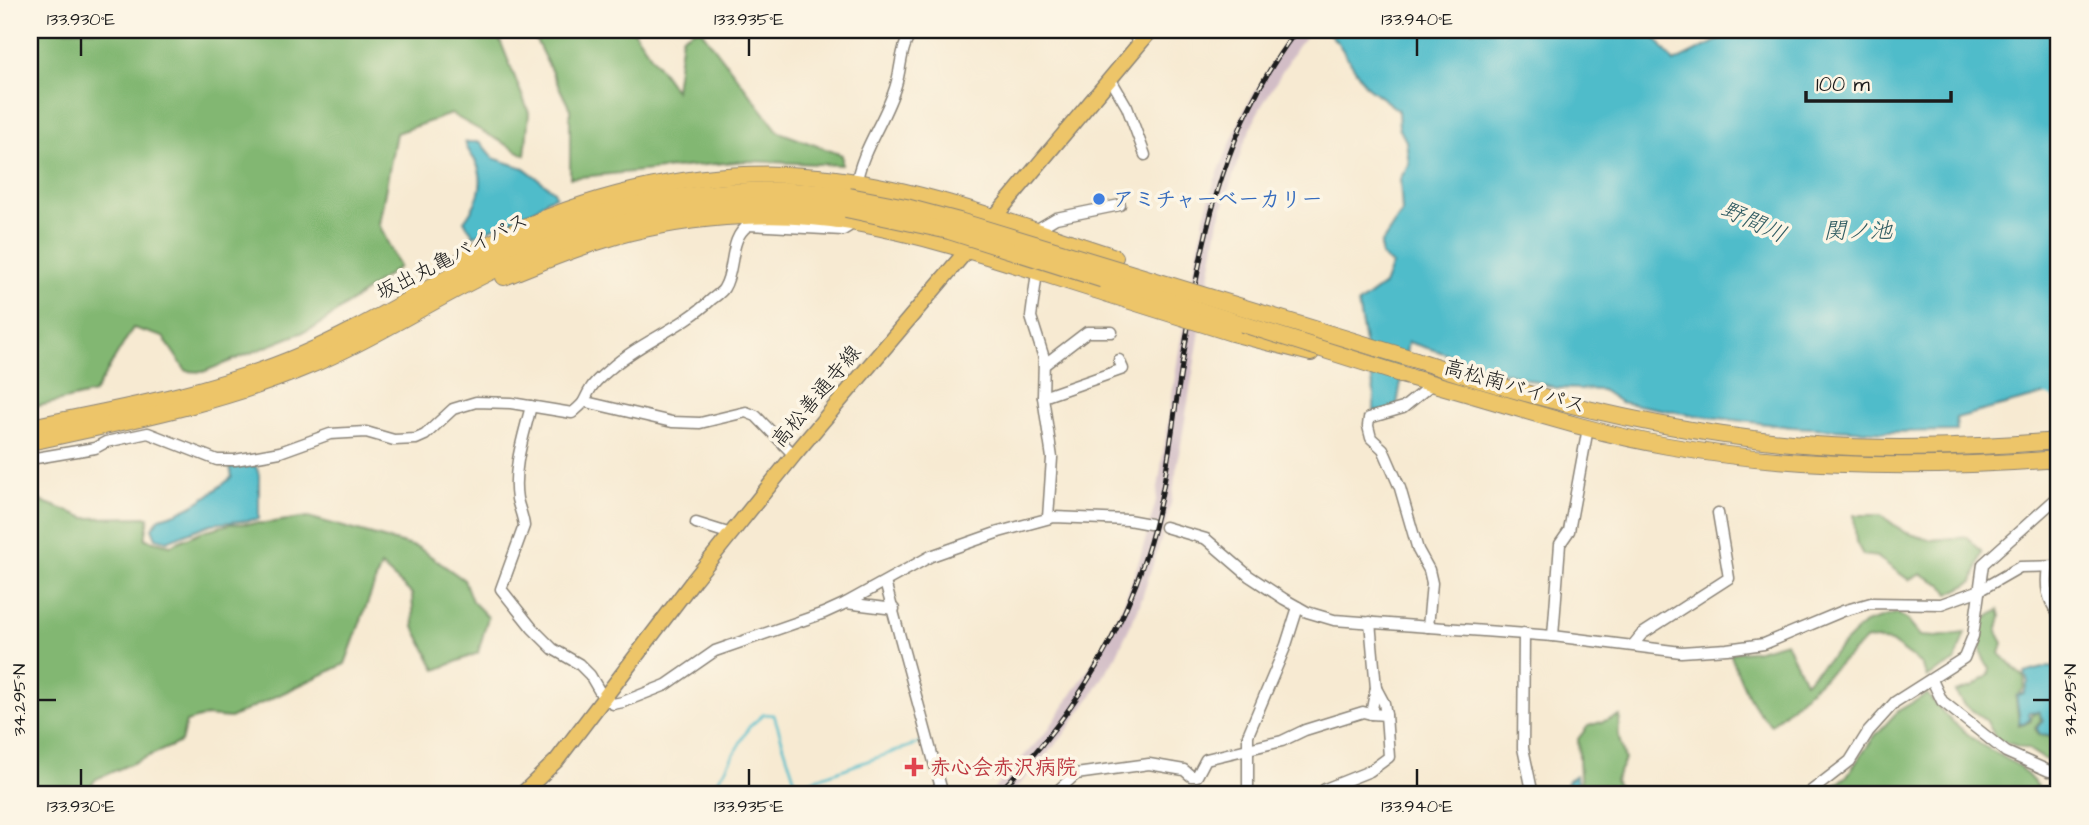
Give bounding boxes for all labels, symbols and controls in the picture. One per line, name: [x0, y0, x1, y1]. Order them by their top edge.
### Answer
text: 133.930°E: [47, 7, 116, 32]
text: 133.935°E: [714, 7, 784, 32]
text: 133.940°E: [1381, 7, 1453, 32]
scale bar: [1806, 60, 1951, 104]
text: 100 m: [1816, 70, 1871, 99]
place label: アミチャーベーカリー: [1113, 185, 1323, 214]
marker: アミチャーベーカリー: [1091, 191, 1107, 207]
water label: 野間川: [1716, 193, 1792, 251]
street label: 坂出丸亀バイパス: [371, 205, 533, 307]
water label: 関ノ池: [1824, 215, 1894, 247]
street label: 高松善通寺線: [765, 339, 868, 454]
street label: 高松南バイパス: [1440, 352, 1589, 421]
text: 34.295°N: [7, 664, 32, 736]
text: 34.295°N: [2058, 664, 2083, 736]
place label: 赤心会赤沢病院: [930, 753, 1077, 782]
marker: 赤心会赤沢病院: [904, 757, 924, 777]
text: 133.930°E: [47, 794, 116, 819]
text: 133.935°E: [714, 794, 784, 819]
text: 133.940°E: [1381, 794, 1453, 819]

